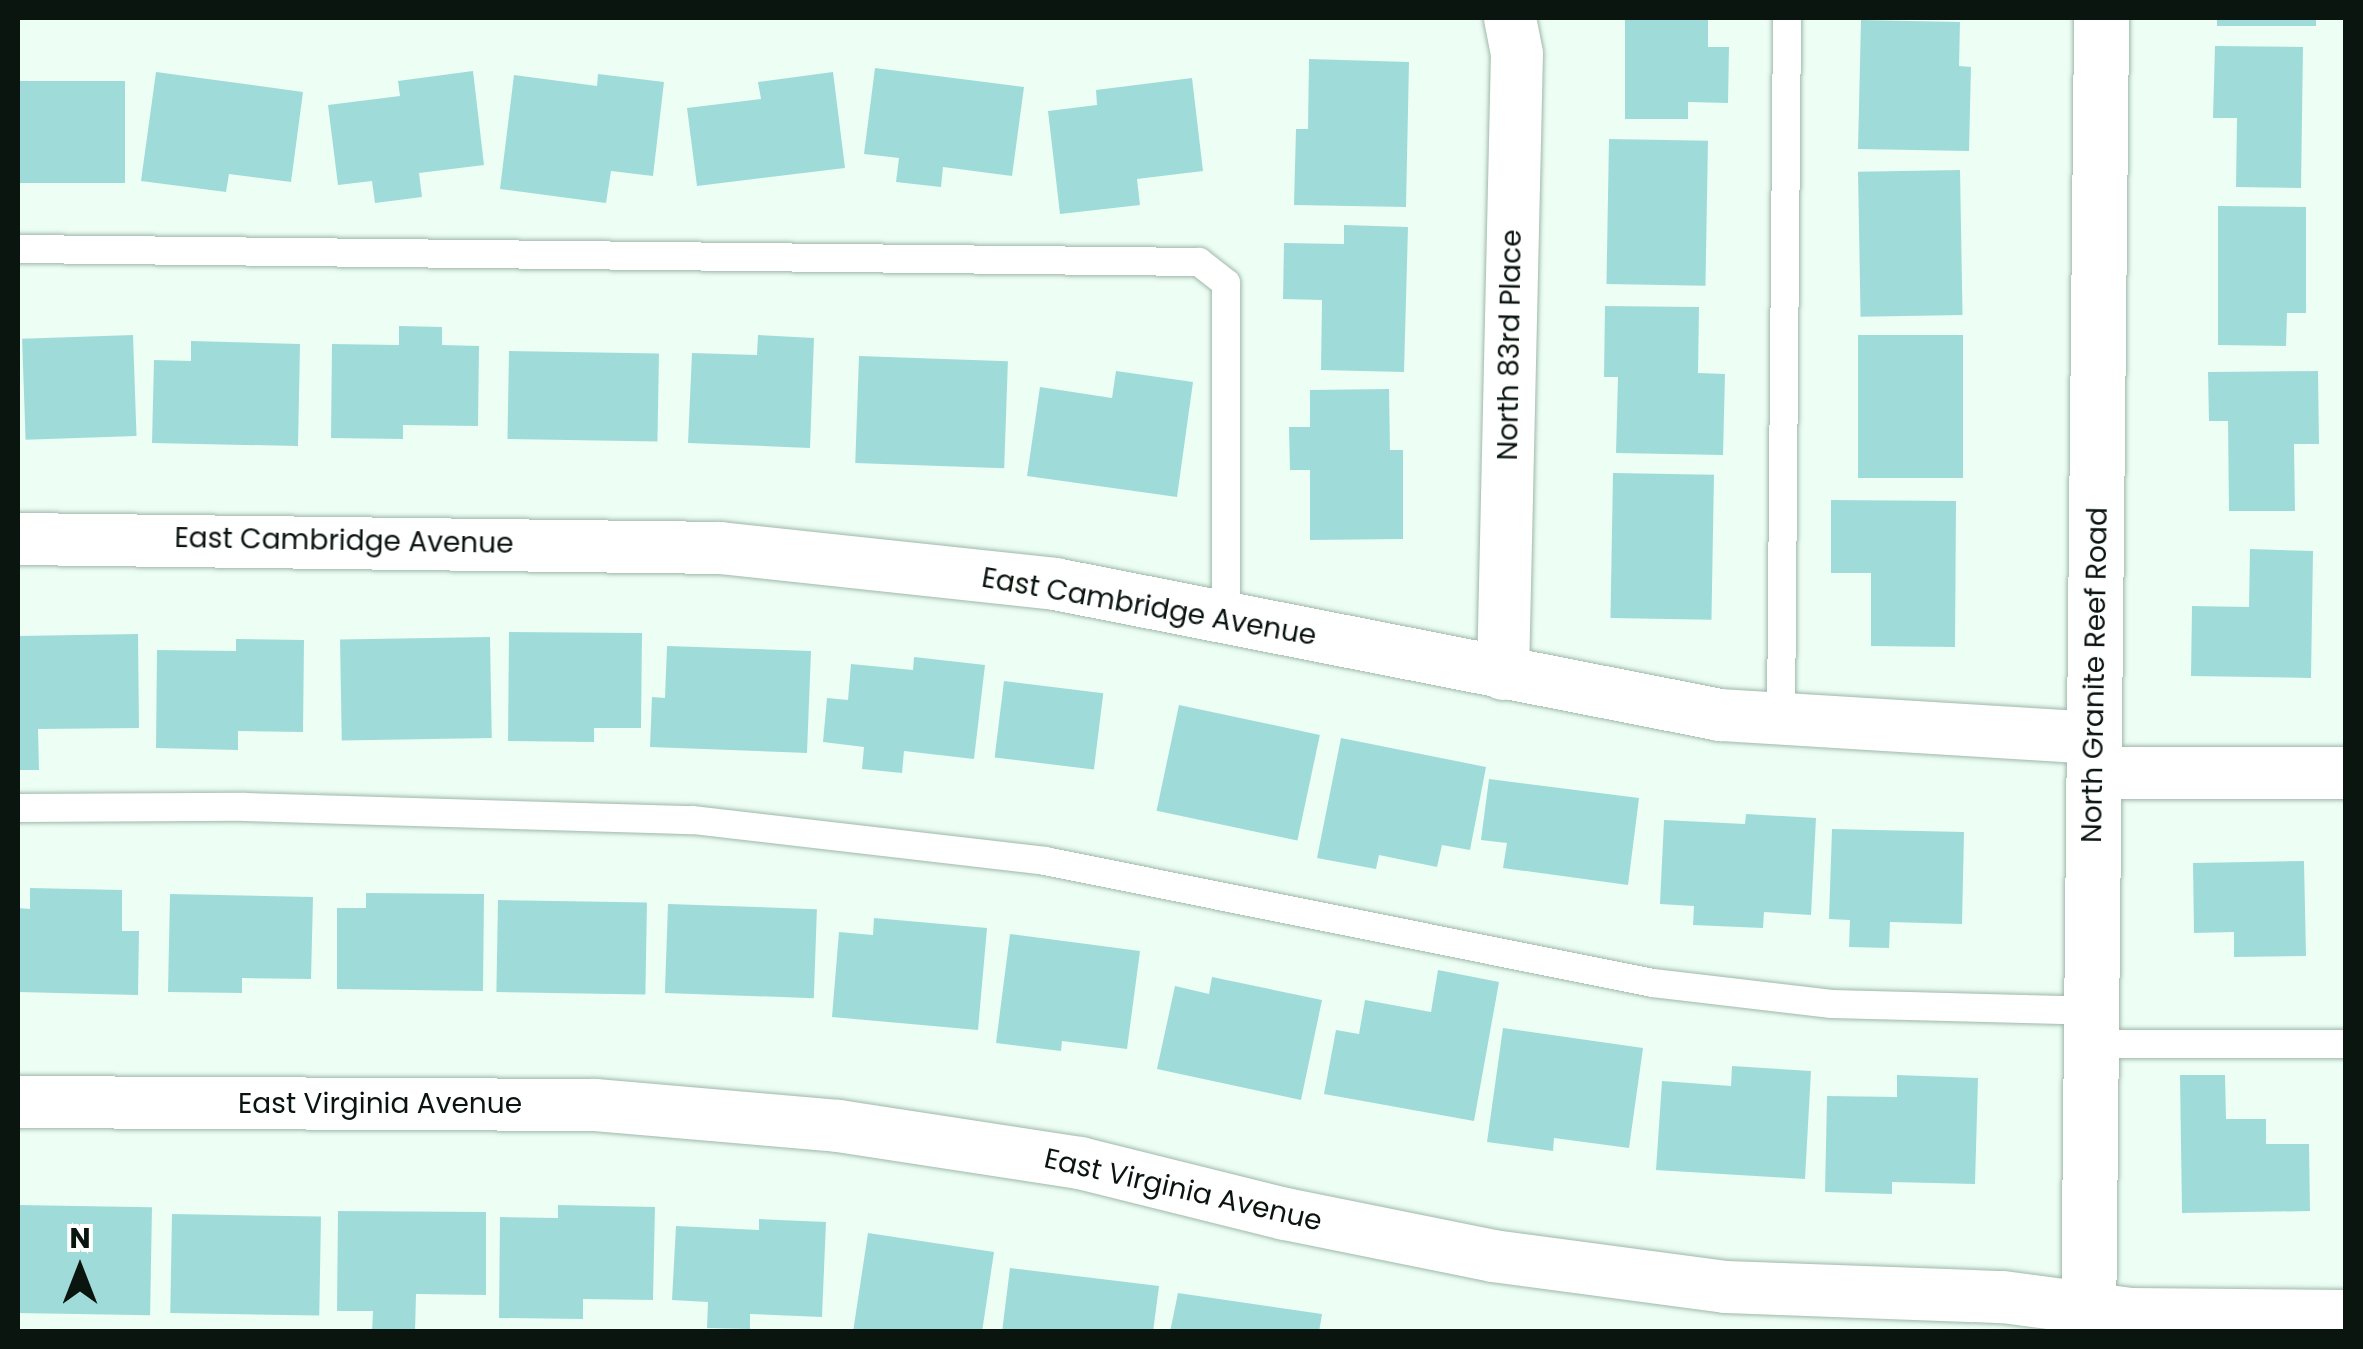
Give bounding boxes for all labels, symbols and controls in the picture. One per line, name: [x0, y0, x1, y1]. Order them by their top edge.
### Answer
street label: North 83rd Place: [1491, 229, 1529, 461]
street label: North Granite Reef Road: [2075, 507, 2115, 843]
street label: East Cambridge Avenue: [174, 521, 514, 561]
street label: East Cambridge Avenue: [979, 561, 1319, 653]
street label: East Virginia Avenue: [238, 1087, 522, 1121]
street label: East Virginia Avenue: [1041, 1142, 1325, 1238]
north arrow: [30, 1219, 130, 1319]
text: N: [69, 1219, 91, 1258]

